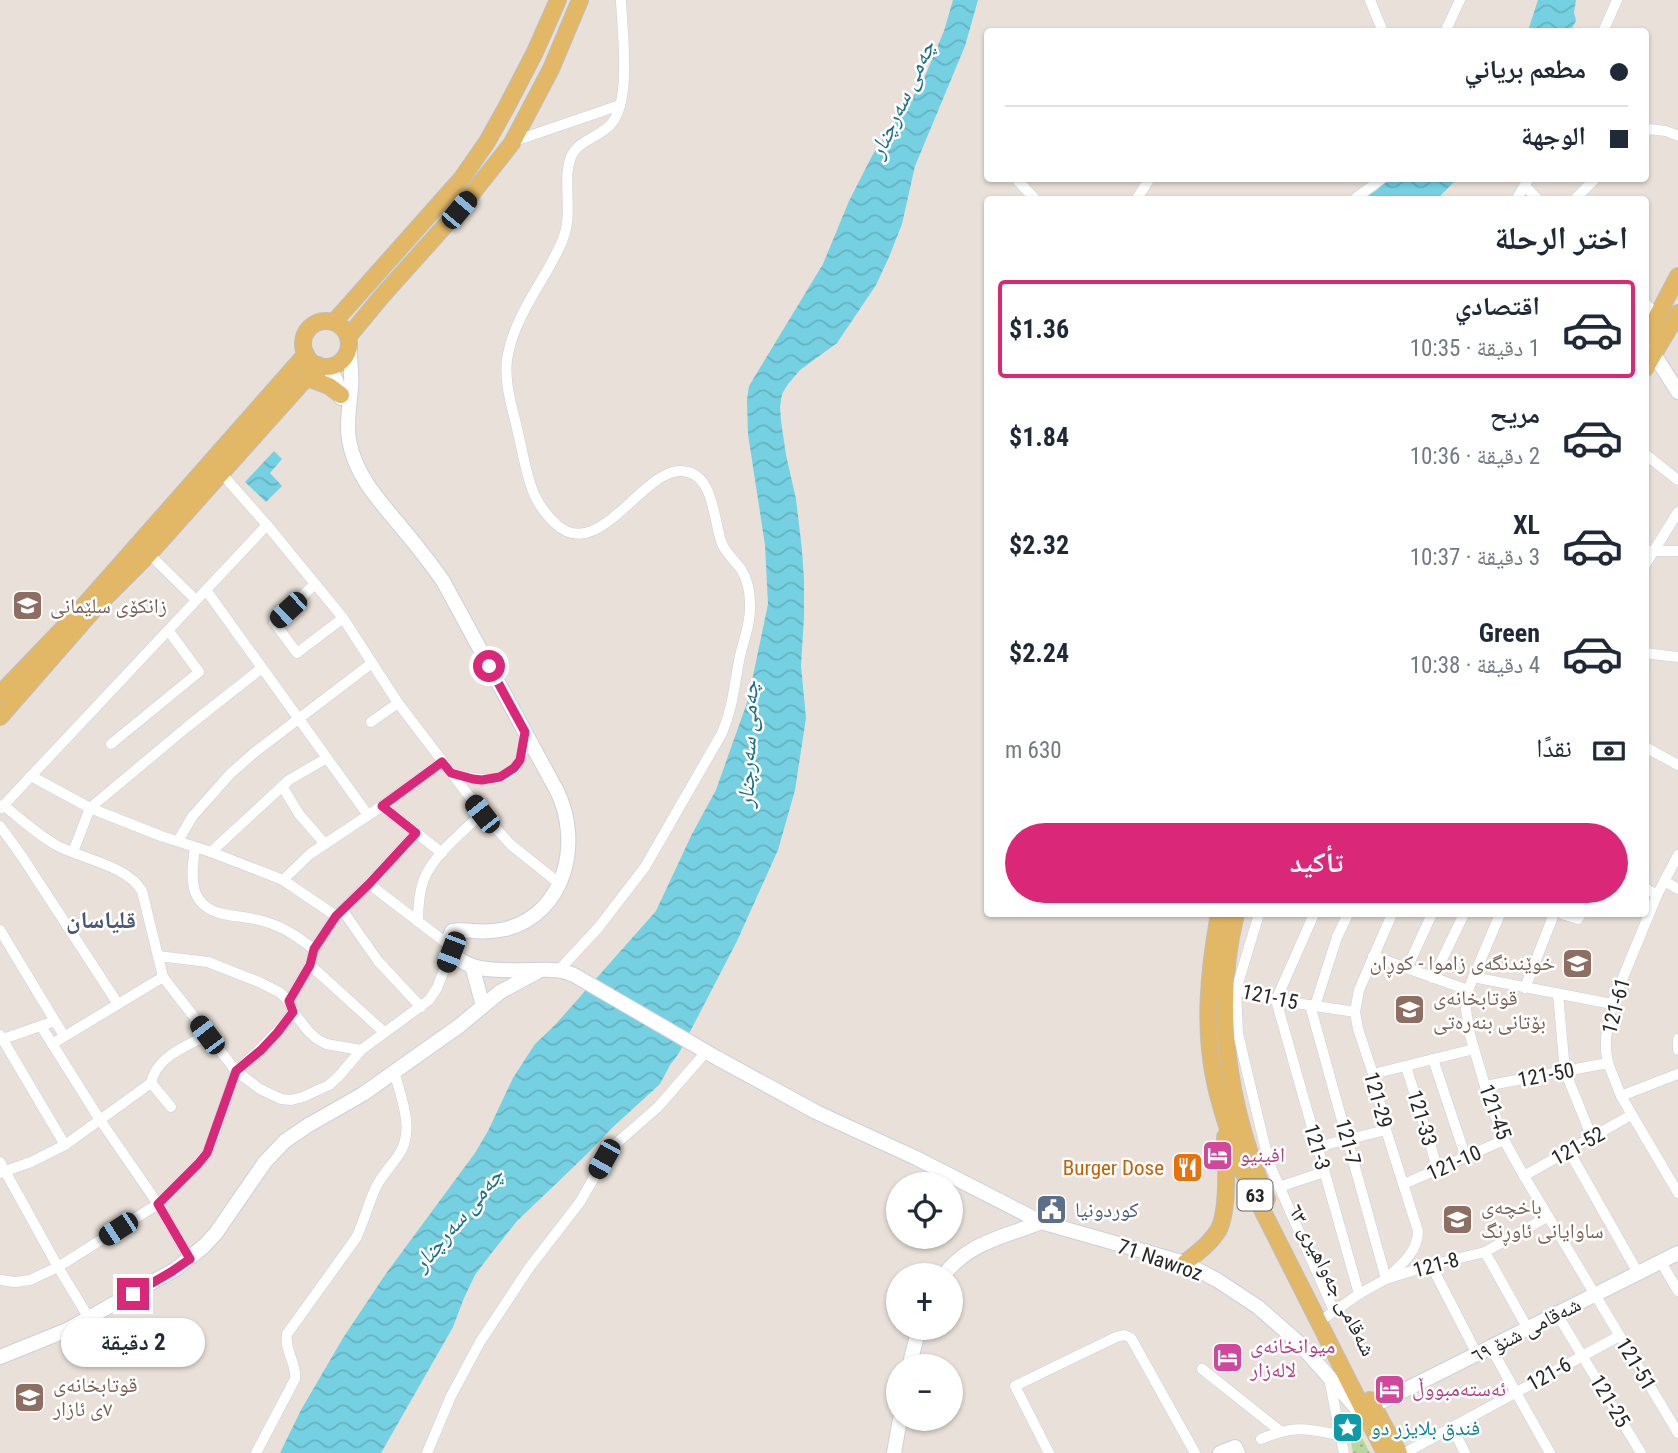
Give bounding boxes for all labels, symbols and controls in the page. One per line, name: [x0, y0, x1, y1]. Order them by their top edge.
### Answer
water label: چەمی سەرچنار: [862, 35, 941, 164]
text: مطعم برياني: [1464, 54, 1586, 84]
text: الوجهة: [1521, 121, 1586, 151]
car: [438, 187, 481, 233]
text: اختر الرحلة: [1494, 219, 1628, 257]
text: اقتصادي: [1455, 291, 1540, 321]
icon: car: [1561, 298, 1624, 361]
text: $1.36: [1009, 314, 1069, 344]
text: 1 دقيقة · 10:35: [1410, 335, 1540, 362]
text: مريح: [1490, 399, 1540, 429]
icon: car: [1561, 406, 1624, 469]
text: $1.84: [1009, 422, 1069, 452]
text: 2 دقيقة · 10:36: [1410, 443, 1540, 470]
text: XL: [1513, 510, 1540, 540]
icon: car: [1561, 514, 1624, 577]
text: $2.32: [1009, 530, 1069, 560]
text: 3 دقيقة · 10:37: [1410, 544, 1540, 571]
car: [266, 588, 311, 632]
school or university icon: زانکۆی سلێمانی: [10, 589, 44, 623]
place label: زانکۆی سلێمانی: [50, 594, 167, 619]
text: Green: [1479, 618, 1540, 648]
icon: car: [1561, 622, 1624, 685]
text: $2.24: [1009, 638, 1069, 668]
route start: [473, 650, 505, 682]
text: 4 دقيقة · 10:38: [1410, 652, 1540, 679]
water label: چەمی سەرچنار: [732, 680, 764, 810]
icon: cash: [1590, 732, 1628, 770]
text: نقدًا: [1536, 733, 1572, 763]
text: 630 m: [1005, 737, 1062, 764]
car: [461, 791, 504, 837]
button: تأكيد: [1005, 823, 1628, 903]
district label: قلياسان: [66, 906, 136, 934]
car: [434, 929, 469, 975]
school or university icon: خوێندنگەی زاموا - کوڕان: [1561, 946, 1595, 980]
place label: خوێندنگەی زاموا - کوڕان: [1370, 951, 1555, 979]
street label: 121-61: [1597, 975, 1635, 1037]
street label: 121-15: [1240, 979, 1300, 1015]
place label: قوتابخانەی بۆتانی بنەرەتی: [1433, 986, 1546, 1035]
school or university icon: قوتابخانەی بۆتانی بنەرەتی: [1393, 993, 1427, 1027]
car: [186, 1012, 229, 1058]
street label: 121-50: [1516, 1058, 1576, 1092]
street label: 121-29: [1359, 1069, 1397, 1131]
street label: 121-45: [1474, 1081, 1516, 1143]
street label: 121-33: [1402, 1087, 1442, 1149]
street label: 121-7: [1330, 1116, 1366, 1168]
street label: 121-3: [1299, 1121, 1335, 1173]
street label: 121-52: [1547, 1122, 1609, 1170]
car: [585, 1136, 624, 1182]
hotel icon: افينيو: [1200, 1138, 1234, 1172]
street label: 121-10: [1423, 1140, 1485, 1186]
place label: افينيو: [1240, 1143, 1285, 1167]
restaurant icon: Burger Dose: [1170, 1151, 1204, 1185]
place label: Burger Dose: [1063, 1156, 1164, 1180]
water label: چەمی سەرچنار: [406, 1161, 509, 1278]
map controls: [886, 1172, 963, 1431]
button: locate: [886, 1172, 963, 1249]
road number: 63: [1238, 1180, 1272, 1210]
public building icon: كوردونيا: [1035, 1193, 1069, 1227]
place label: باخچەی ساوایانی ئاوڕنگ: [1481, 1195, 1604, 1247]
place label: كوردونيا: [1075, 1198, 1139, 1222]
street label: شەقامی جەواهیری ٦٣: [1282, 1200, 1381, 1360]
school or university icon: باخچەی ساوایانی ئاوڕنگ: [1441, 1202, 1475, 1236]
car: [95, 1209, 142, 1249]
street label: 71 Nawroz: [1114, 1234, 1206, 1286]
street label: 121-8: [1410, 1247, 1462, 1283]
button: +: [886, 1263, 963, 1340]
route end: [117, 1278, 149, 1310]
street label: شەقامی شنۆ ٦٩: [1467, 1292, 1585, 1369]
callout: 2 دقيقة: [61, 1318, 205, 1368]
text: 2 دقيقة: [100, 1329, 166, 1356]
street label: 121-51: [1611, 1333, 1661, 1395]
place label: میوانخانەی لالەزار: [1249, 1334, 1335, 1382]
hotel icon: میوانخانەی لالەزار: [1210, 1341, 1244, 1375]
street label: 121-6: [1523, 1352, 1575, 1396]
button: −: [886, 1354, 963, 1431]
street label: 121-25: [1585, 1370, 1635, 1432]
hotel icon: ئەستەمبووڵ: [1372, 1372, 1406, 1406]
place label: قوتابخانەی ٧ی ئازار: [52, 1373, 137, 1421]
place label: ئەستەمبووڵ: [1412, 1377, 1506, 1401]
school or university icon: قوتابخانەی ٧ی ئازار: [13, 1380, 47, 1414]
place icon: فندق بلايزر دو: [1331, 1411, 1365, 1445]
place label: فندق بلايزر دو: [1371, 1416, 1480, 1441]

